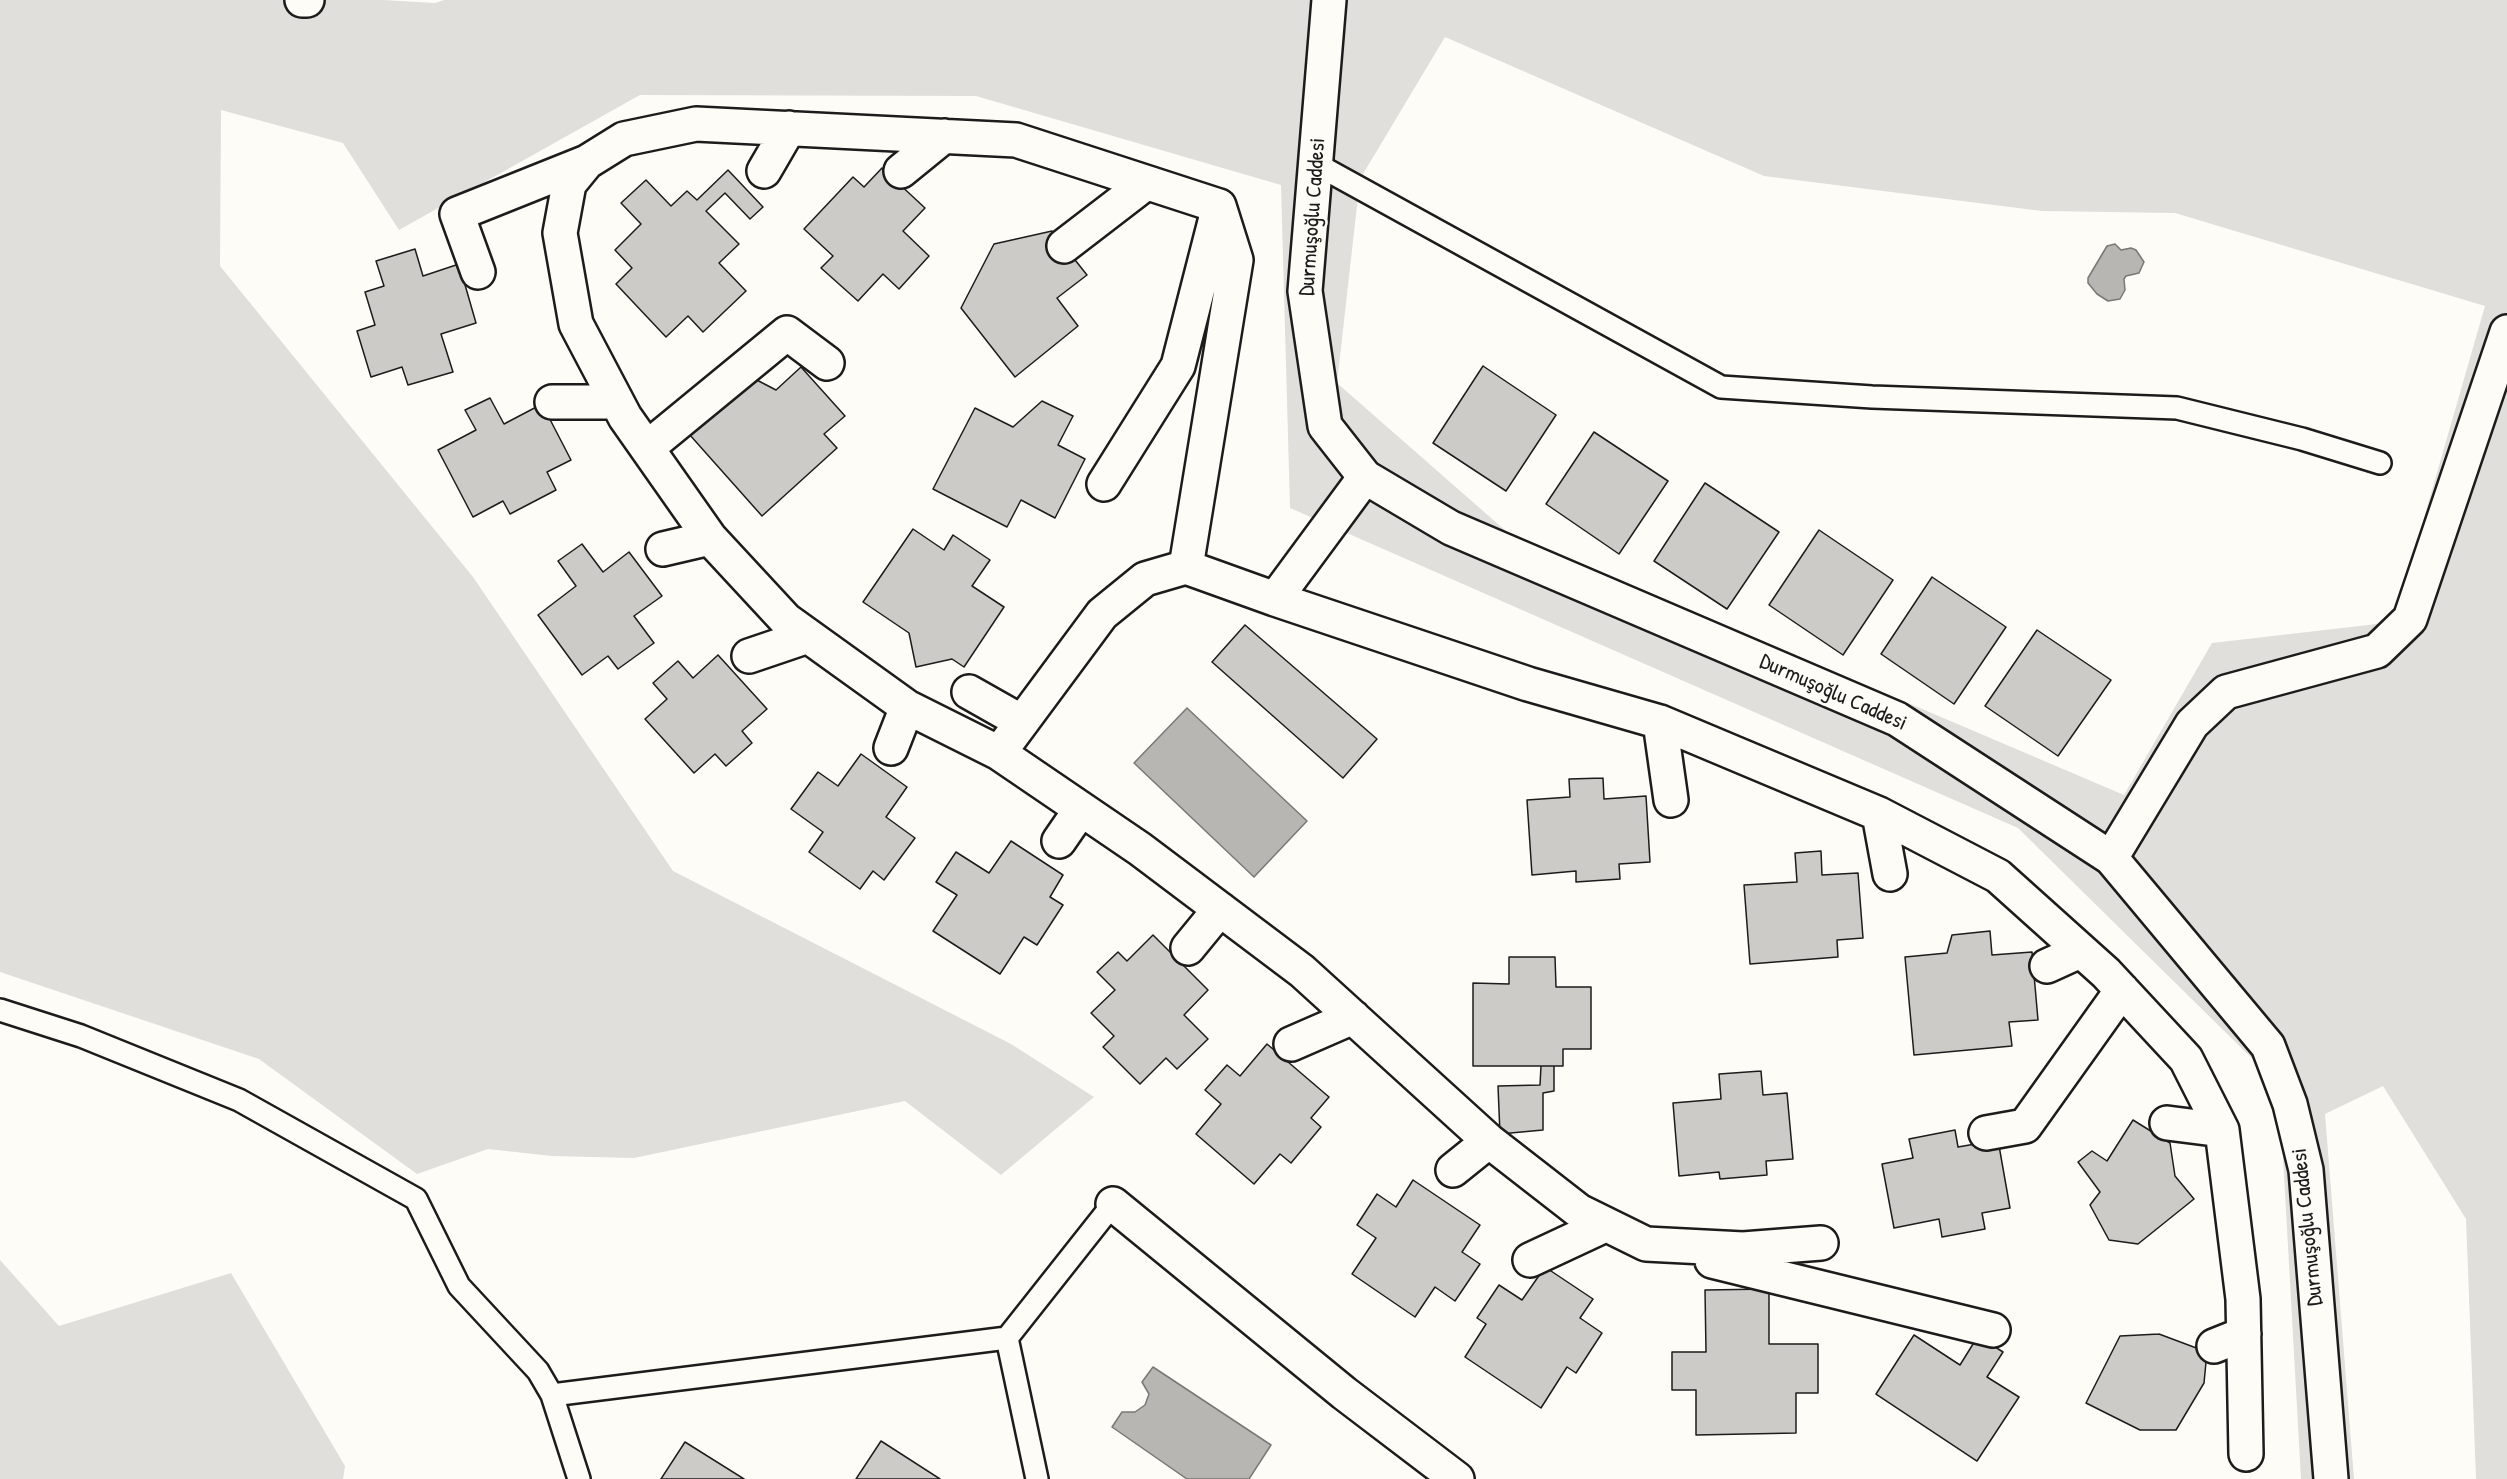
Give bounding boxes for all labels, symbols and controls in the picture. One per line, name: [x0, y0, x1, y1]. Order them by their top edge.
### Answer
street label: Durmuşoğlu Caddesi: [1294, 137, 1332, 297]
street label: Durmuşoğlu Caddesi: [1755, 649, 1911, 737]
street label: Durmuşoğlu Caddesi: [2287, 1147, 2329, 1307]

